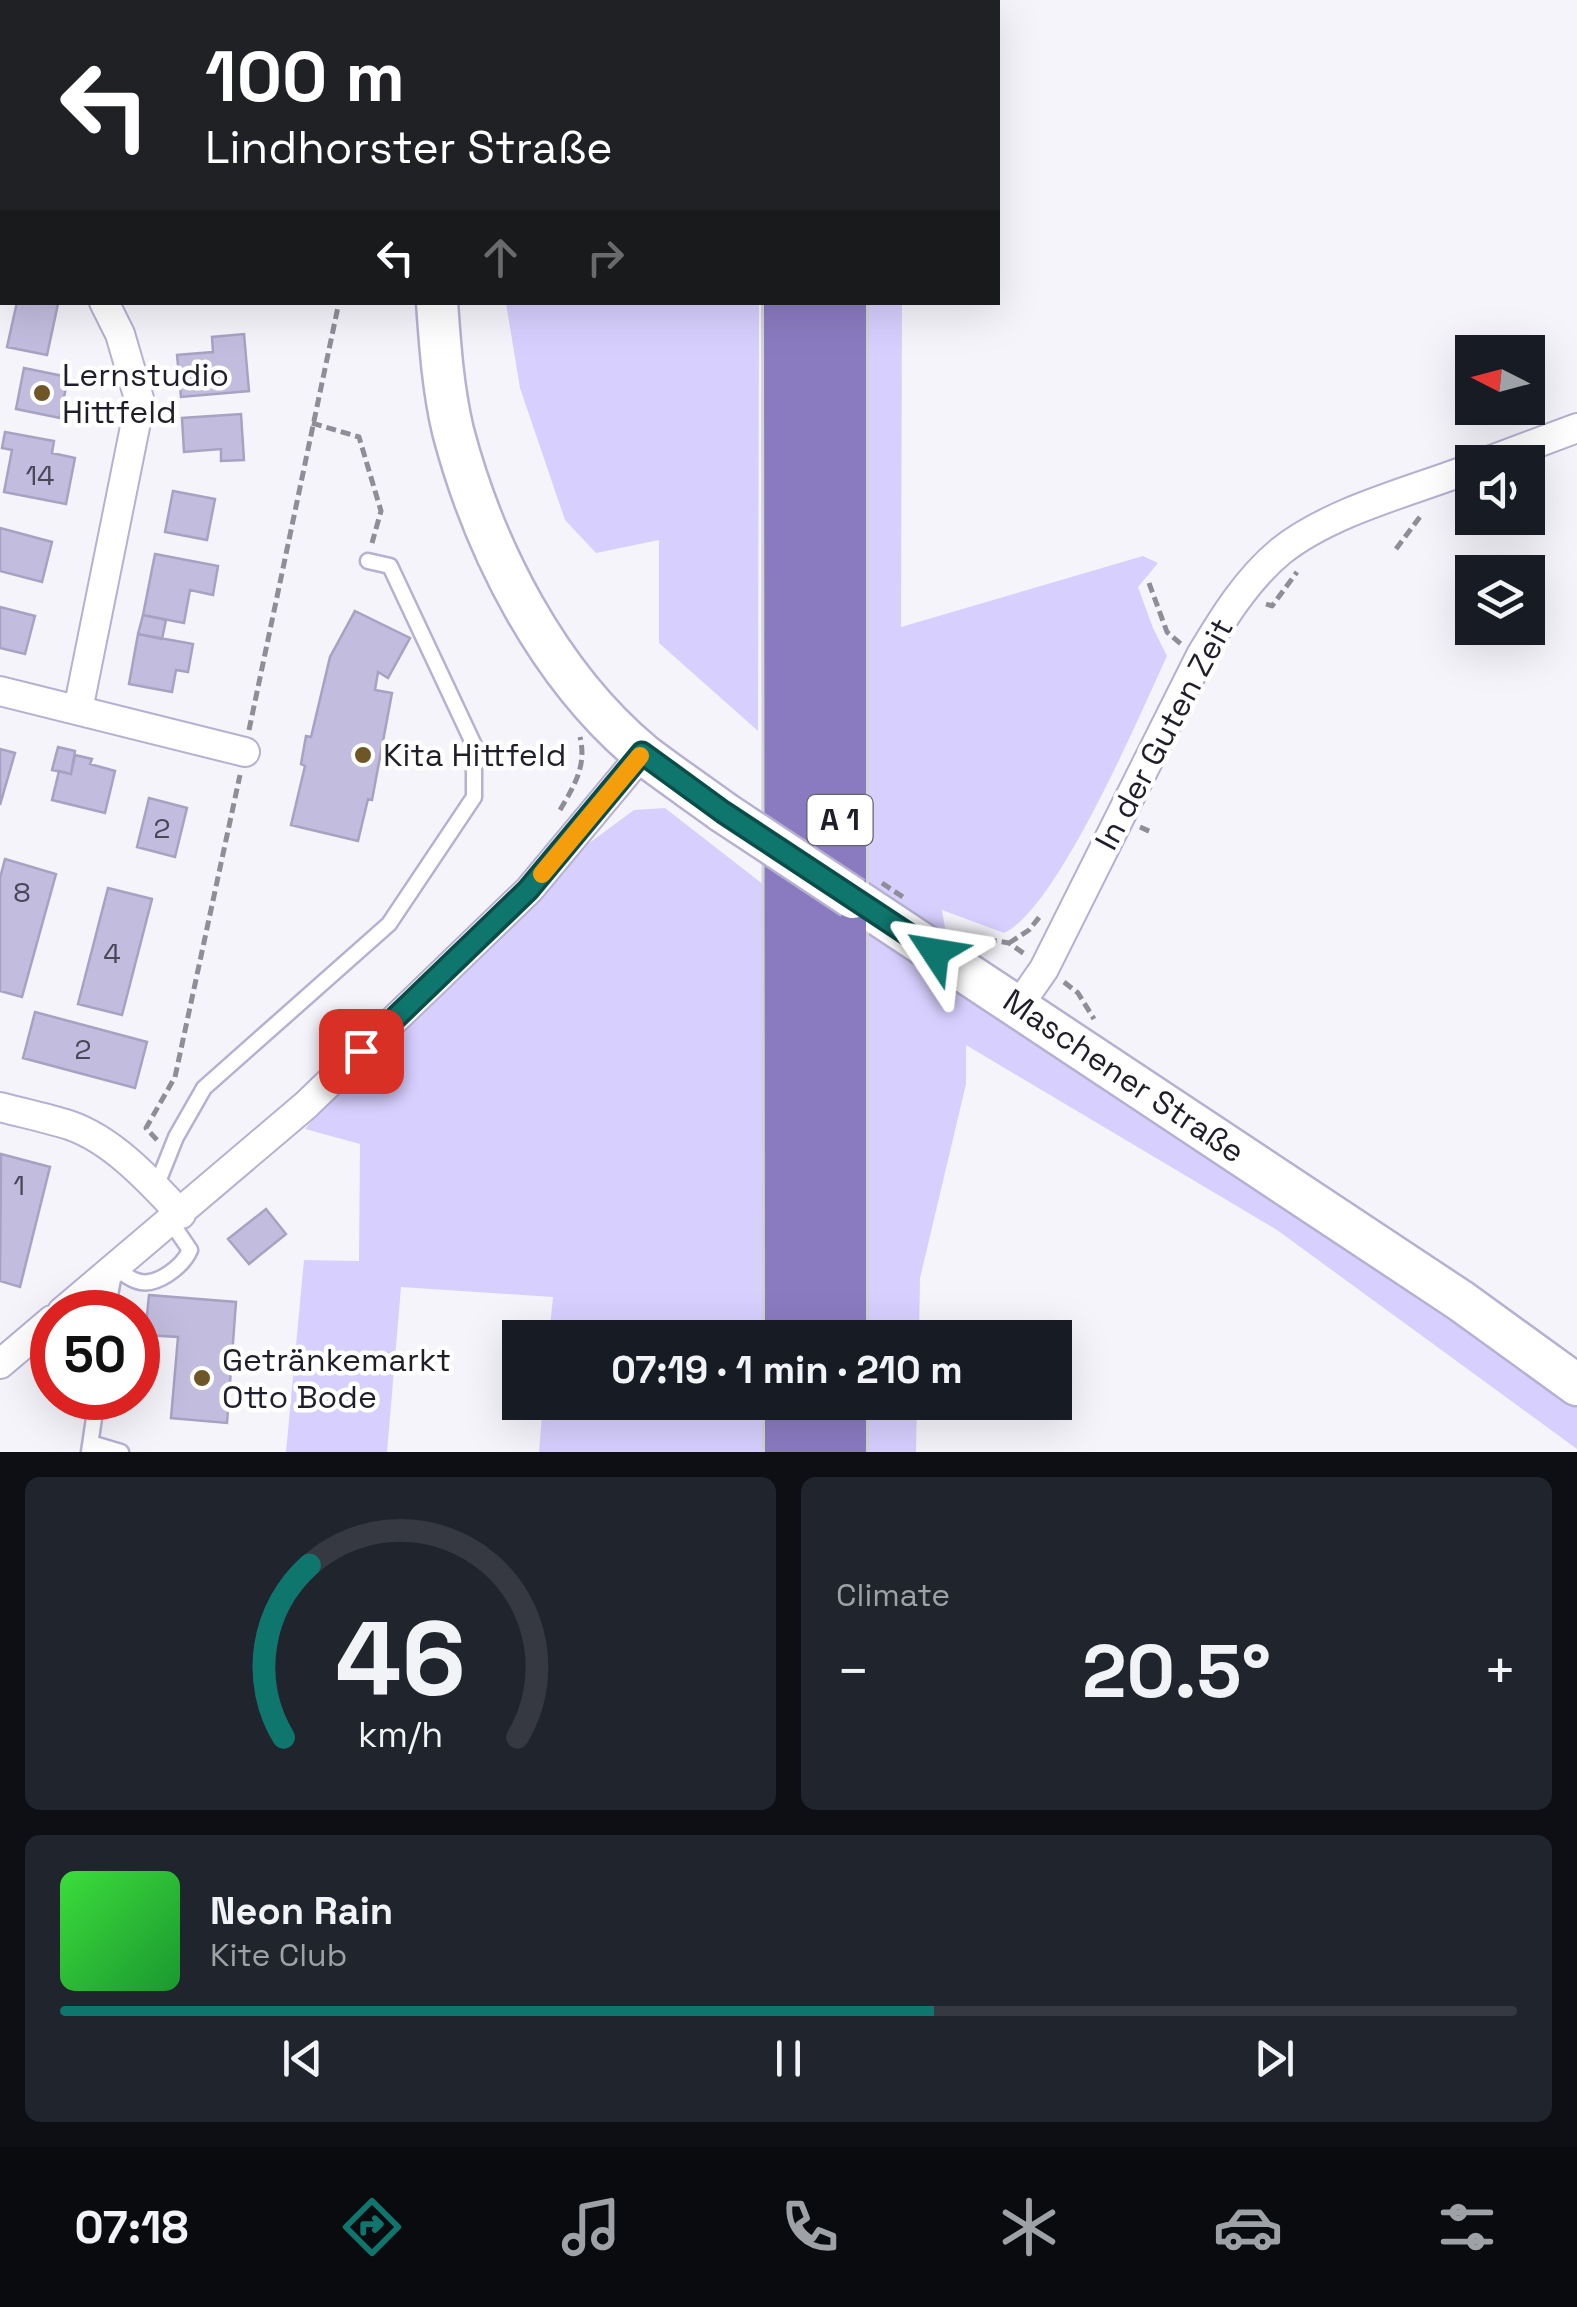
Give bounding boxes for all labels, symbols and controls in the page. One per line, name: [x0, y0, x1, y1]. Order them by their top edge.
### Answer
text: 100 m: [205, 32, 405, 121]
icon: left: [40, 40, 170, 170]
text: Lindhorster Straße: [205, 119, 613, 176]
icon: left: [368, 230, 423, 285]
icon: ahead: [473, 230, 528, 285]
icon: right: [578, 230, 633, 285]
north arrow: [1455, 335, 1545, 425]
map controls: [1455, 335, 1545, 645]
place label: Lernstudio Hittfeld: [62, 355, 229, 432]
marker: Lernstudio Hittfeld: [31, 382, 53, 404]
button: sound: [1455, 445, 1545, 535]
house number: 14: [25, 457, 55, 493]
button: layers: [1455, 555, 1545, 645]
street label: In der Guten Zeit: [1086, 611, 1242, 857]
place label: Kita Hittfeld: [383, 735, 566, 775]
marker: Kita Hittfeld: [352, 744, 374, 766]
road number: A 1: [808, 795, 872, 845]
house number: 2: [154, 810, 170, 846]
house number: 8: [13, 874, 31, 910]
position arrow: [883, 900, 987, 1004]
house number: 4: [103, 935, 121, 971]
street label: Maschener Straße: [996, 980, 1252, 1172]
pin: [319, 1009, 404, 1094]
icon: arrive: [334, 1024, 389, 1079]
house number: 2: [75, 1031, 91, 1067]
house number: 1: [13, 1167, 25, 1203]
speed limit sign: 50: [30, 1290, 160, 1420]
place label: Getränkemarkt Otto Bode: [222, 1340, 451, 1417]
text: 07:19 · 1 min · 210 m: [611, 1346, 963, 1394]
marker: Getränkemarkt Otto Bode: [191, 1367, 213, 1389]
text: Climate: [836, 1575, 950, 1615]
text: 46: [335, 1593, 466, 1725]
text: 20.5°: [1082, 1623, 1271, 1719]
text: −: [836, 1636, 870, 1706]
text: +: [1483, 1636, 1517, 1706]
text: km/h: [358, 1712, 443, 1757]
text: Neon Rain: [210, 1887, 393, 1935]
text: Kite Club: [210, 1935, 347, 1975]
icon: previous: [275, 2031, 330, 2086]
icon: pause: [761, 2031, 816, 2086]
icon: next: [1247, 2031, 1302, 2086]
icon: directions: [337, 2192, 407, 2262]
icon: music: [556, 2192, 626, 2262]
icon: phone: [775, 2192, 845, 2262]
icon: climate: [994, 2192, 1064, 2262]
icon: car: [1213, 2192, 1283, 2262]
icon: filters: [1432, 2192, 1502, 2262]
text: 07:18: [75, 2199, 188, 2256]

